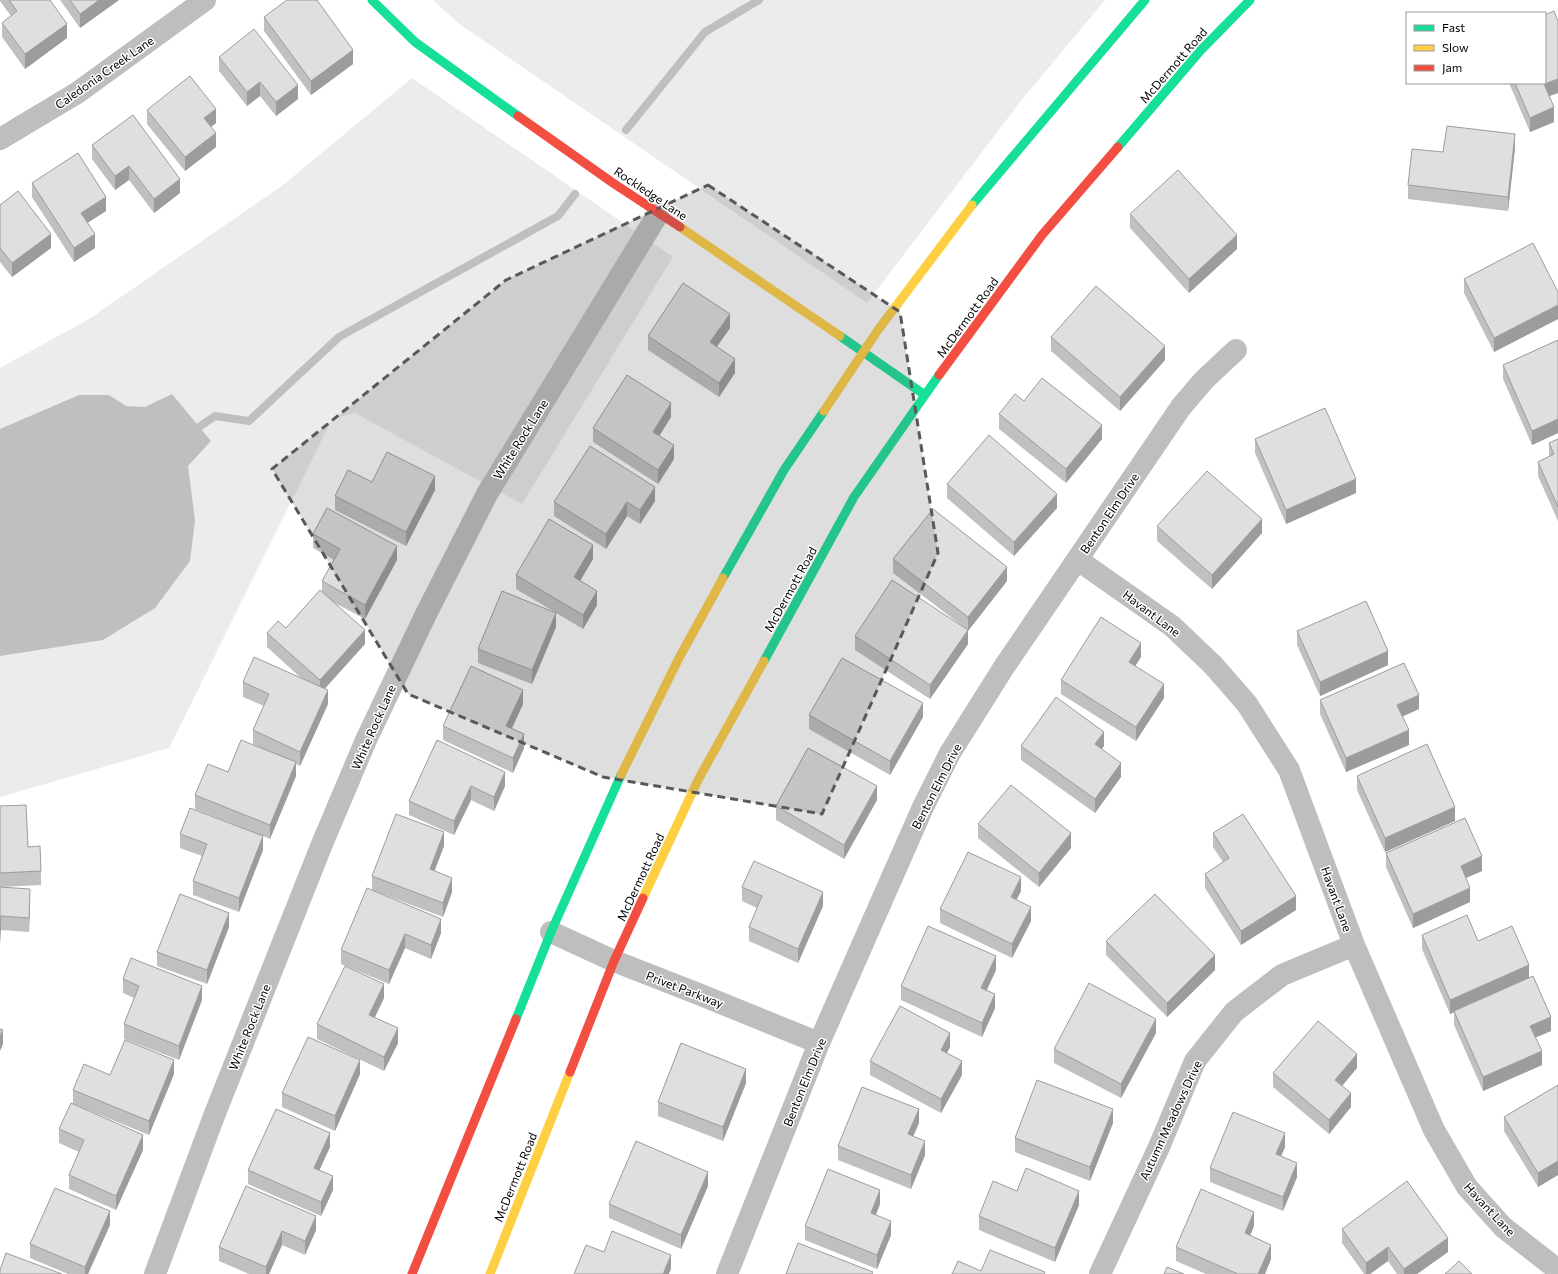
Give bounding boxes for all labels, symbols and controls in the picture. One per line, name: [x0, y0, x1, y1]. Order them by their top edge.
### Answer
legend: [1406, 12, 1546, 84]
text: Fast: [1442, 20, 1465, 34]
street label: McDermott Road: [1137, 24, 1210, 105]
street label: Caledonia Creek Lane: [52, 33, 156, 111]
text: Slow: [1442, 40, 1469, 54]
text: Jam: [1442, 60, 1462, 75]
street label: Rockledge Lane: [612, 163, 690, 223]
street label: McDermott Road: [933, 274, 1001, 360]
street label: White Rock Lane: [490, 396, 550, 482]
street label: Benton Elm Drive: [1077, 470, 1141, 556]
street label: McDermott Road: [761, 544, 819, 634]
street label: Havant Lane: [1121, 587, 1183, 639]
street label: White Rock Lane: [348, 682, 398, 772]
street label: Benton Elm Drive: [908, 741, 964, 831]
street label: McDermott Road: [614, 831, 666, 923]
street label: Havant Lane: [1319, 865, 1355, 933]
street label: Privet Parkway: [644, 968, 726, 1010]
street label: White Rock Lane: [225, 982, 273, 1072]
street label: Benton Elm Drive: [780, 1036, 828, 1128]
street label: Autumn Meadows Drive: [1136, 1058, 1204, 1182]
street label: McDermott Road: [491, 1130, 539, 1224]
street label: Havant Lane: [1462, 1179, 1518, 1239]

